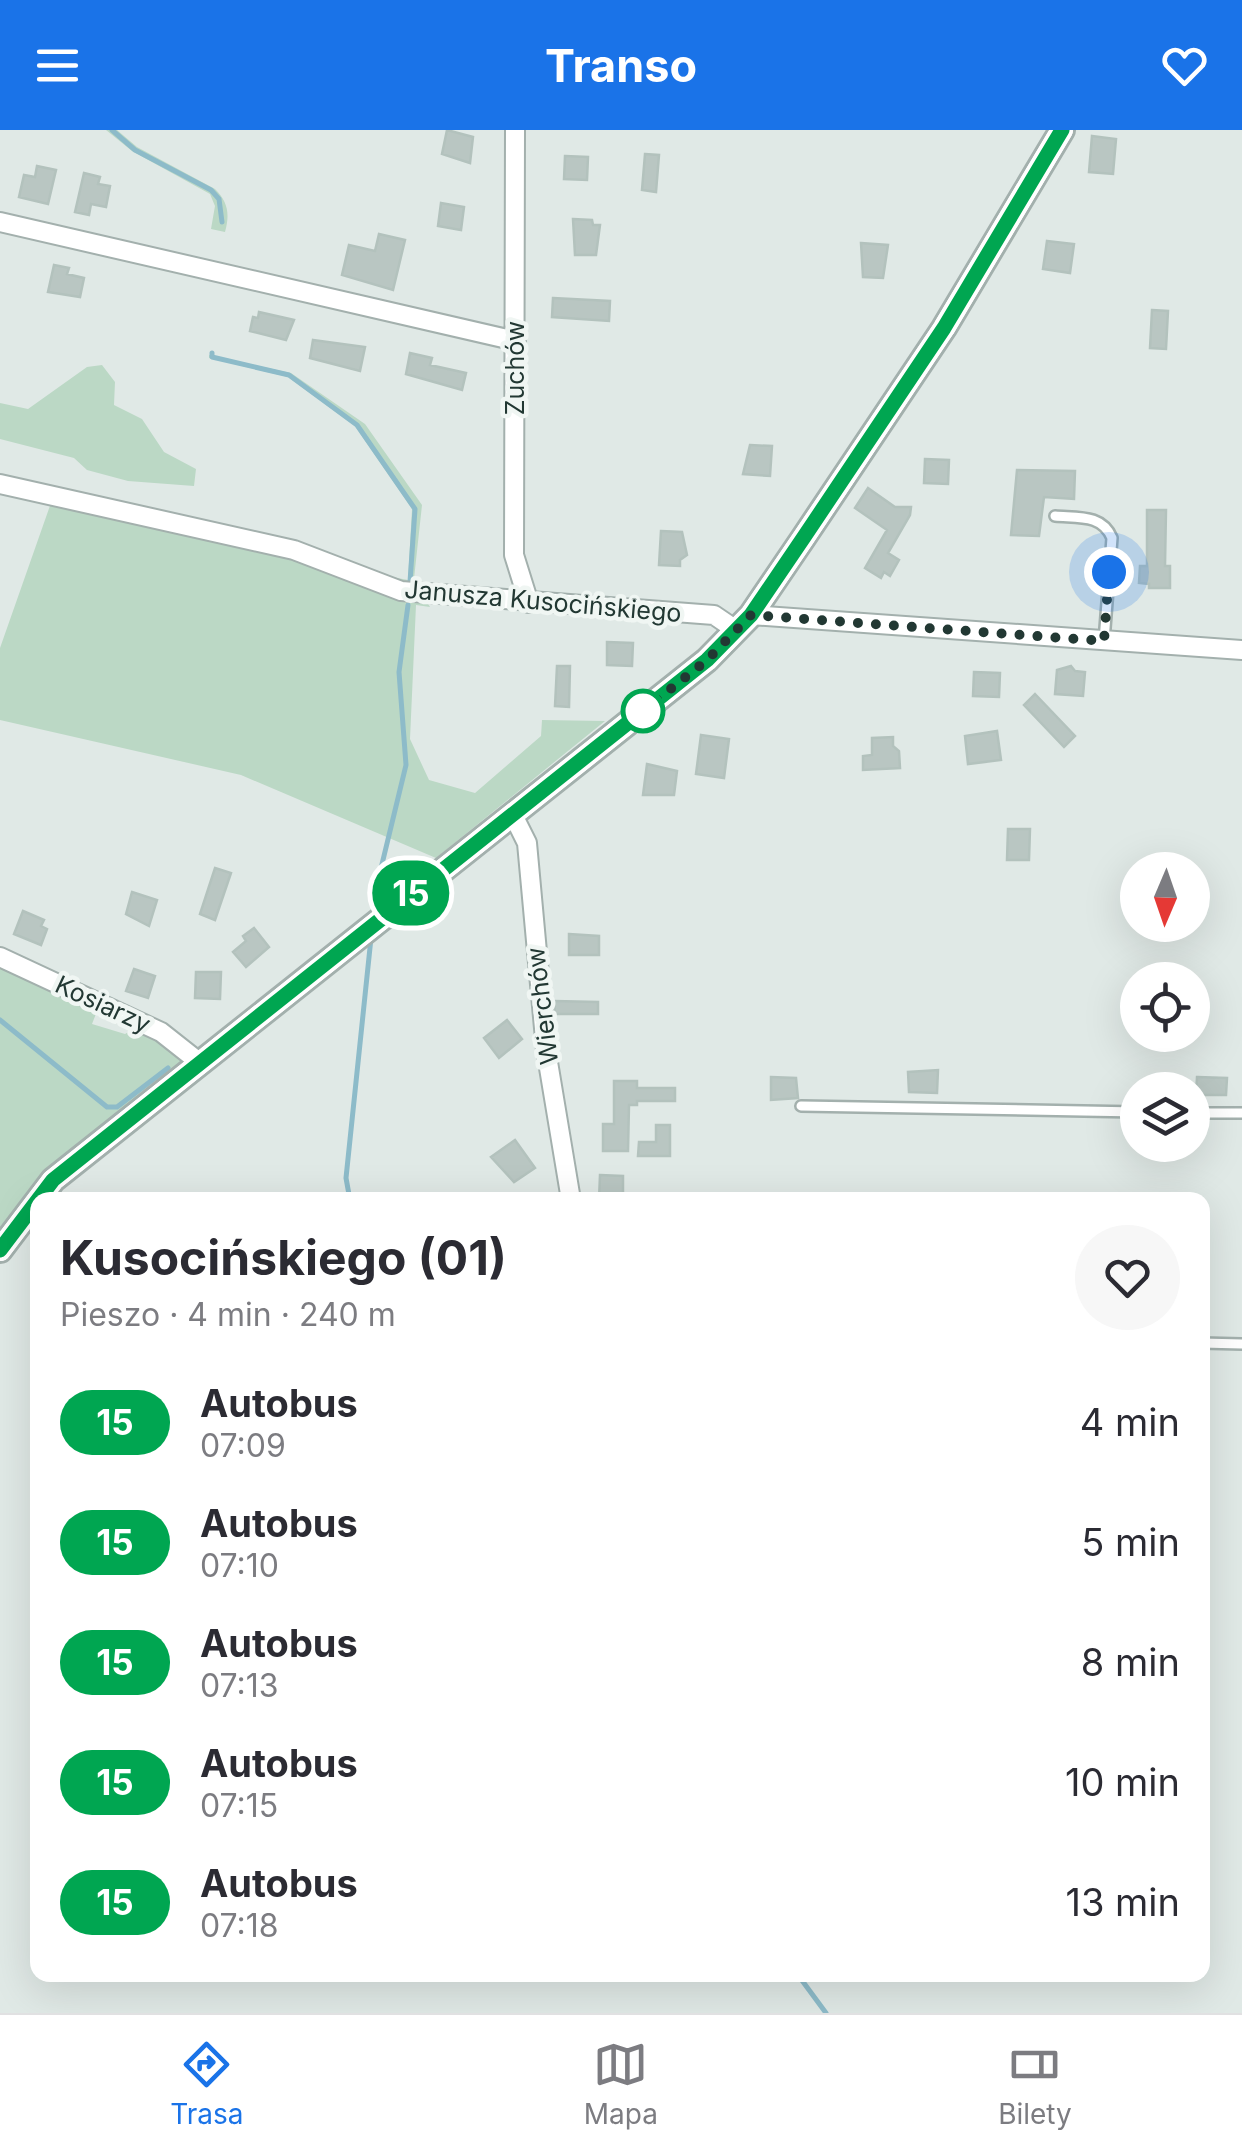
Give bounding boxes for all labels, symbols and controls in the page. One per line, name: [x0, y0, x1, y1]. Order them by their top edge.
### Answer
icon: menu: [30, 38, 85, 93]
text: Transo: [545, 38, 697, 93]
icon: heart: [1157, 38, 1212, 93]
street label: Zuchów: [500, 321, 530, 415]
your location: [1084, 547, 1134, 597]
street label: Janusza Kusocińskiego: [403, 574, 683, 628]
unlabelled marker: [622, 690, 664, 732]
north arrow: [1120, 852, 1210, 942]
map controls: [1120, 852, 1210, 1162]
line badge: 15: [366, 860, 456, 926]
text: 15: [392, 872, 430, 914]
street label: Wierchów: [520, 945, 564, 1067]
button: locate: [1120, 962, 1210, 1052]
street label: Kosiarzy: [51, 969, 155, 1039]
button: layers: [1120, 1072, 1210, 1162]
button: heart: [1075, 1225, 1180, 1330]
text: Kusocińskiego (01): [60, 1228, 507, 1287]
text: Pieszo · 4 min · 240 m: [60, 1295, 396, 1334]
text: Autobus: [200, 1380, 358, 1426]
text: 4 min: [1080, 1399, 1180, 1445]
text: 15: [96, 1401, 134, 1443]
text: 07:09: [200, 1426, 286, 1465]
text: Autobus: [200, 1500, 358, 1546]
text: 5 min: [1081, 1519, 1180, 1565]
text: 15: [96, 1521, 134, 1563]
text: 07:10: [200, 1546, 279, 1585]
text: Autobus: [200, 1620, 358, 1666]
text: 8 min: [1081, 1639, 1180, 1685]
text: 15: [96, 1641, 134, 1683]
text: 07:13: [200, 1666, 279, 1705]
text: Autobus: [200, 1740, 358, 1786]
text: 10 min: [1065, 1759, 1180, 1805]
text: 15: [96, 1761, 134, 1803]
text: 07:15: [200, 1786, 278, 1825]
text: Autobus: [200, 1860, 358, 1906]
text: 13 min: [1065, 1879, 1180, 1925]
text: 15: [96, 1881, 134, 1923]
text: 07:18: [200, 1906, 279, 1945]
tab: Trasa: [170, 2037, 243, 2131]
tab: Mapa: [584, 2037, 658, 2131]
tab: Bilety: [998, 2037, 1072, 2131]

